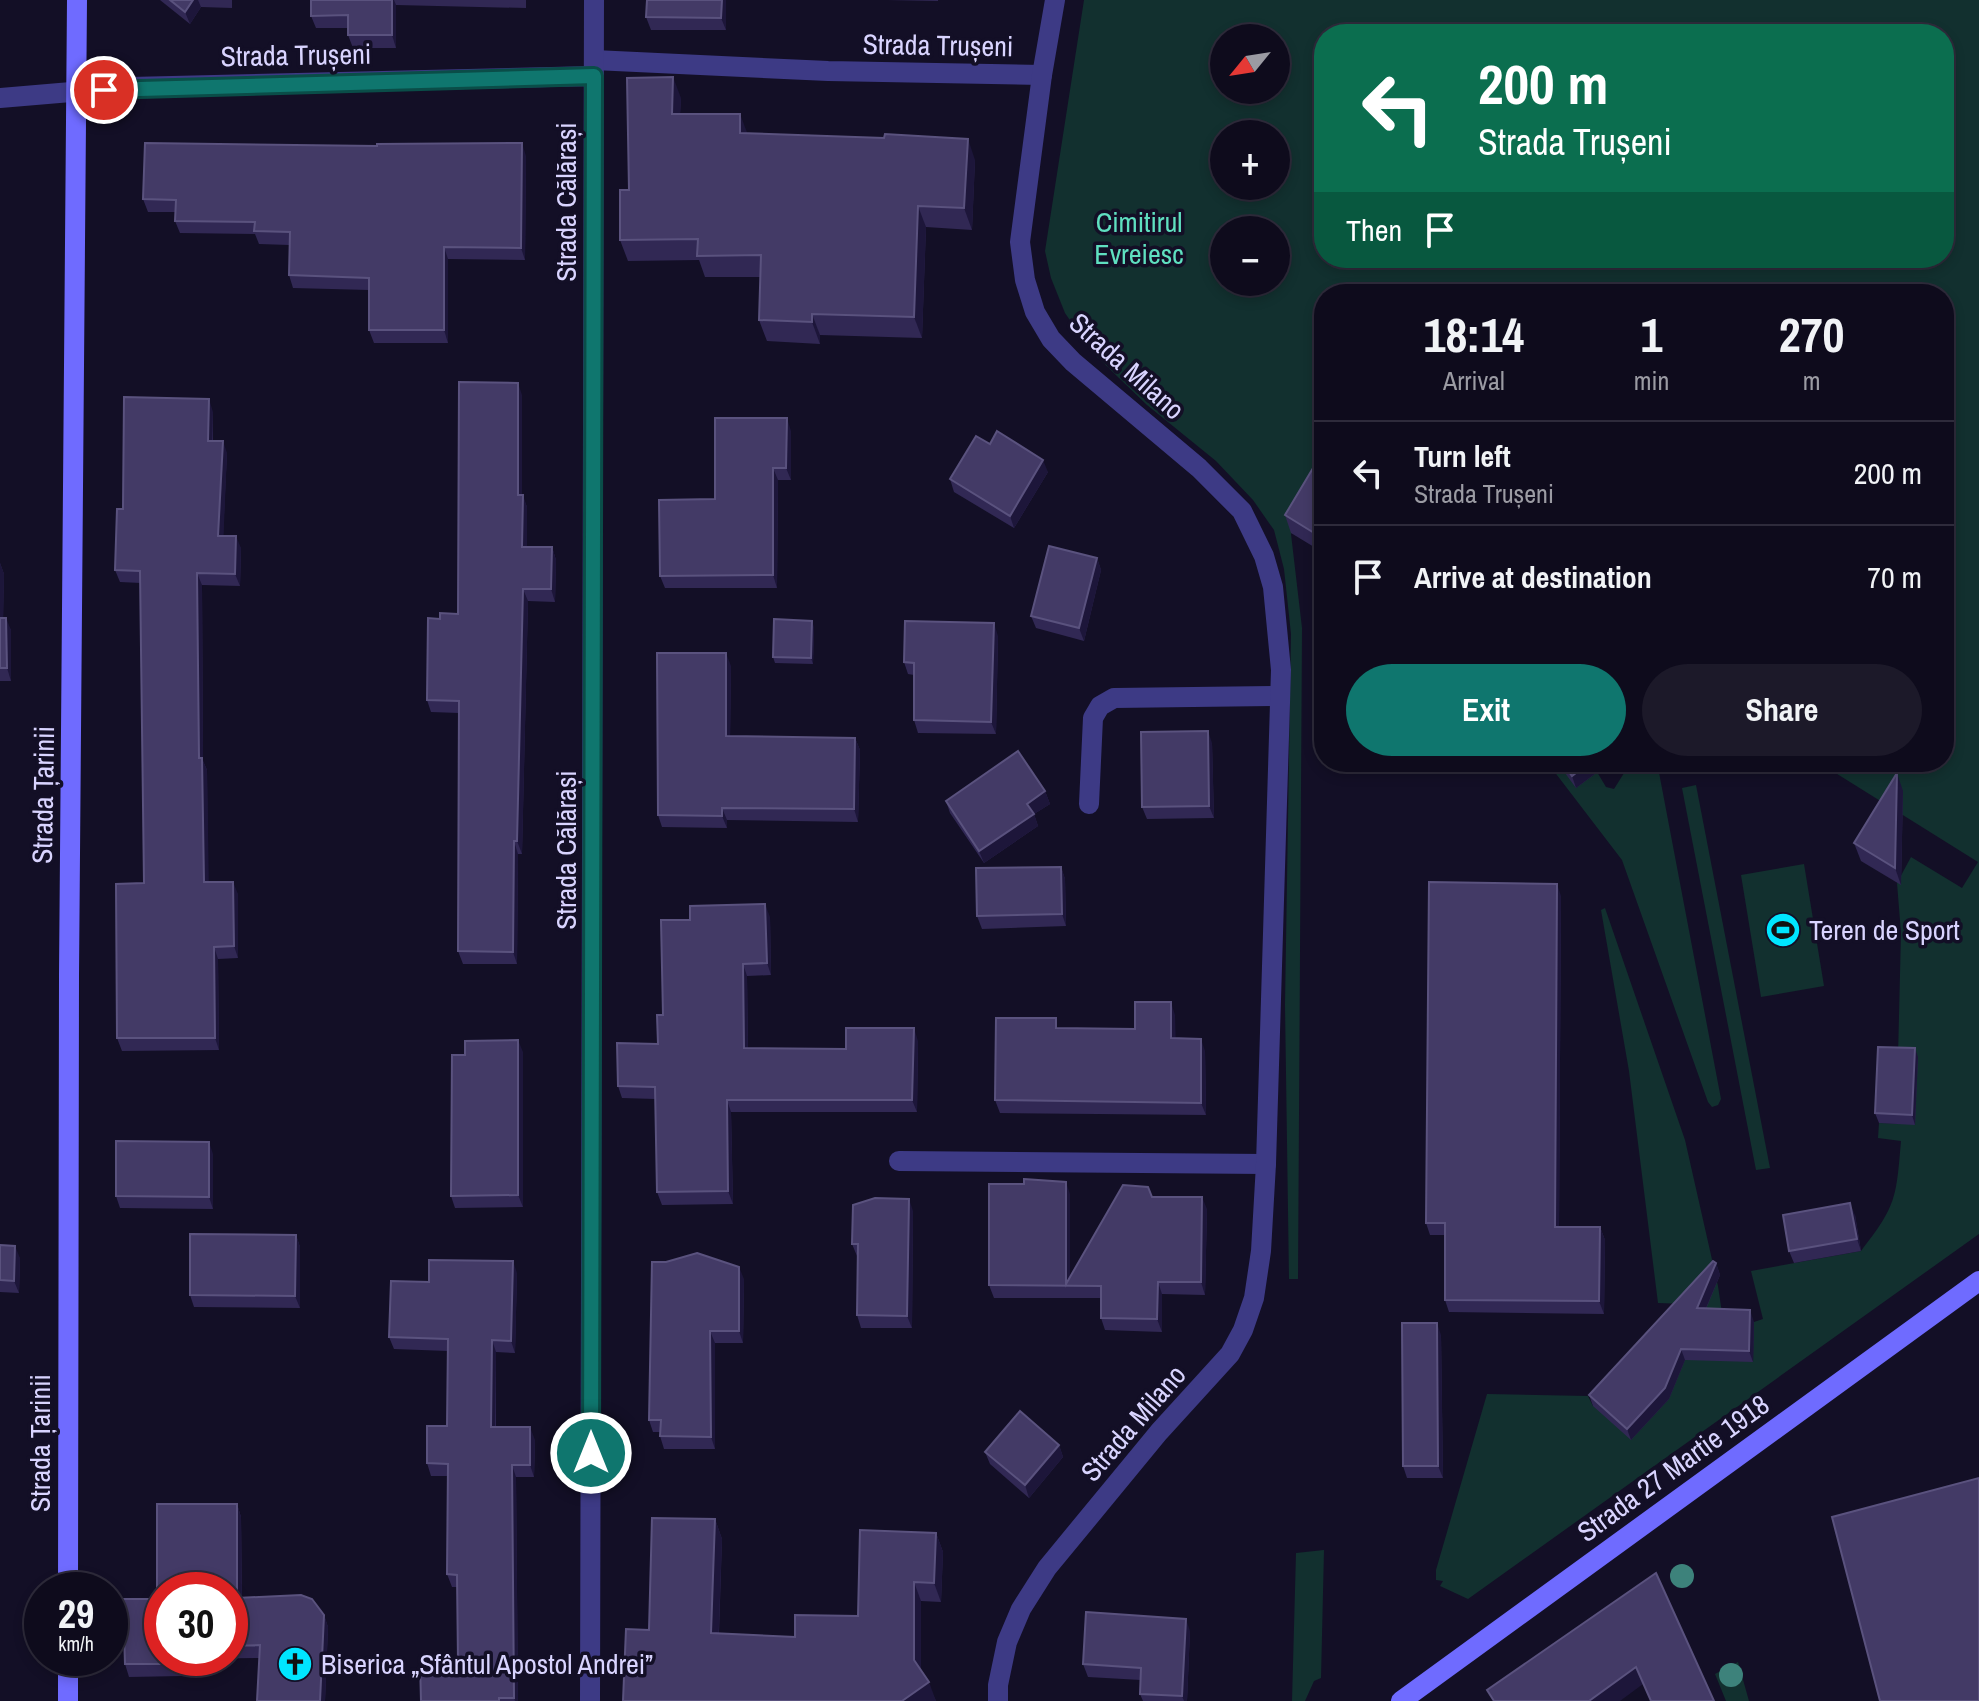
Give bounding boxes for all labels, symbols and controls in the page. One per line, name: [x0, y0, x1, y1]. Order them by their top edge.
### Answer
north arrow: [1210, 24, 1290, 104]
map controls: [1210, 24, 1290, 296]
street label: Strada Trușeni: [862, 25, 1014, 65]
street label: Strada Trușeni: [220, 35, 372, 75]
text: 200 m: [1478, 46, 1608, 121]
pin: [70, 56, 138, 124]
icon: left: [1346, 56, 1450, 160]
icon: arrive: [82, 68, 126, 112]
text: Strada Trușeni: [1478, 118, 1672, 166]
button: +: [1210, 120, 1290, 200]
street label: Strada Călărași: [547, 122, 585, 282]
park label: Cimitirul Evreiesc: [1094, 203, 1184, 273]
icon: arrive: [1418, 208, 1462, 252]
text: Then: [1346, 210, 1402, 250]
button: −: [1210, 216, 1290, 296]
text: 18:14: [1424, 302, 1524, 367]
text: 1: [1641, 302, 1662, 367]
text: 270: [1779, 302, 1844, 367]
street label: Strada Milano: [1061, 304, 1193, 428]
text: Arrival: [1443, 363, 1505, 398]
text: min: [1634, 363, 1669, 398]
text: m: [1803, 363, 1821, 398]
text: Turn left: [1414, 436, 1511, 476]
icon: left: [1346, 451, 1390, 495]
text: 200 m: [1854, 453, 1922, 493]
text: Strada Trușeni: [1414, 476, 1554, 511]
icon: arrive: [1346, 555, 1390, 599]
text: Arrive at destination: [1414, 557, 1652, 597]
text: 70 m: [1867, 557, 1922, 597]
button: Exit: [1346, 664, 1626, 756]
button: Share: [1642, 664, 1922, 756]
street label: Strada Țarinii: [23, 726, 63, 864]
street label: Strada Călărași: [547, 770, 585, 930]
sports icon: Teren de Sport: [1764, 911, 1802, 949]
place label: Teren de Sport: [1809, 911, 1960, 949]
street label: Strada Milano: [1072, 1357, 1194, 1489]
street label: Strada Țarinii: [21, 1374, 59, 1512]
street label: Strada 27 Martie 1918: [1569, 1385, 1777, 1551]
position arrow: [549, 1411, 633, 1495]
speed limit sign: 30: [144, 1572, 248, 1676]
text: 29: [58, 1587, 94, 1640]
text: km/h: [58, 1630, 94, 1657]
church icon: Biserica „Sfântul Apostol Andrei”: [276, 1645, 314, 1683]
place label: Biserica „Sfântul Apostol Andrei”: [321, 1645, 653, 1683]

